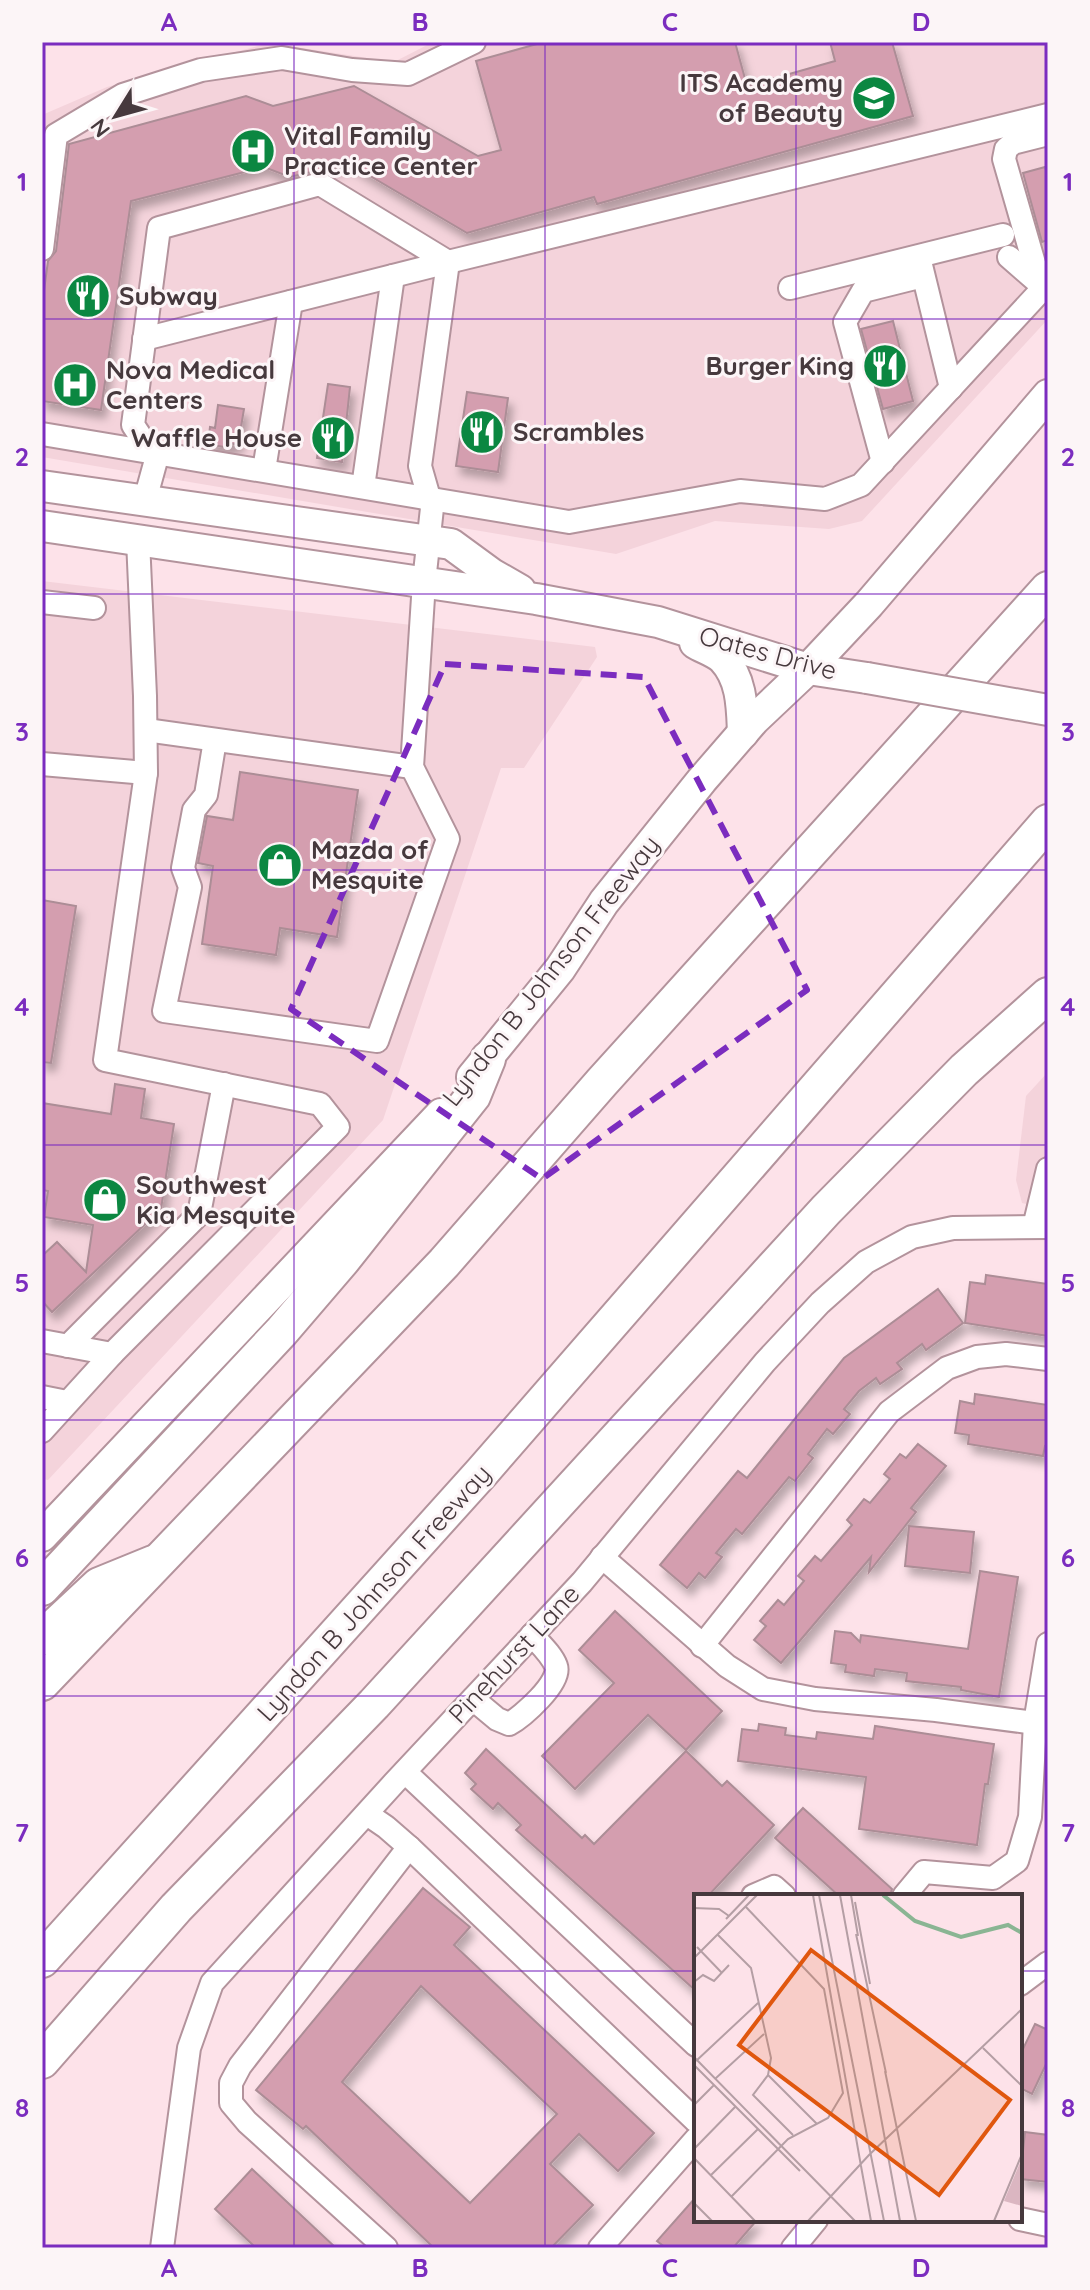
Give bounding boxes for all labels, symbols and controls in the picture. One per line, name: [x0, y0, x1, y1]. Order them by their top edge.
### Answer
text: A: [161, 5, 178, 38]
text: B: [411, 5, 429, 38]
text: C: [662, 5, 678, 38]
text: D: [912, 5, 930, 38]
place label: ITS Academy of Beauty: [680, 66, 843, 129]
school or university icon: ITS Academy of Beauty: [850, 74, 898, 122]
north arrow: [76, 76, 156, 156]
text: N: [84, 113, 116, 143]
place label: Vital Family Practice Center: [284, 119, 478, 182]
hospital icon: Vital Family Practice Center: [229, 127, 277, 175]
text: 1: [17, 165, 27, 198]
text: 1: [1063, 165, 1073, 198]
restaurant icon: Subway: [64, 272, 112, 320]
place label: Subway: [119, 279, 218, 312]
restaurant icon: Burger King: [861, 342, 909, 390]
place label: Burger King: [706, 349, 854, 382]
place label: Nova Medical Centers: [106, 353, 275, 416]
hospital icon: Nova Medical Centers: [51, 361, 99, 409]
restaurant icon: Scrambles: [458, 408, 506, 456]
restaurant icon: Waffle House: [309, 414, 357, 462]
place label: Scrambles: [513, 415, 644, 448]
place label: Waffle House: [131, 421, 302, 454]
text: 2: [15, 440, 29, 473]
text: 2: [1061, 440, 1075, 473]
street label: Oates Drive: [696, 618, 840, 687]
text: 3: [15, 715, 29, 748]
text: 3: [1061, 715, 1075, 748]
street label: Lyndon B Johnson Freeway: [435, 829, 667, 1113]
place label: Mazda of Mesquite: [311, 833, 429, 896]
shop icon: Mazda of Mesquite: [256, 841, 304, 889]
text: 4: [14, 990, 30, 1023]
text: 4: [1060, 990, 1076, 1023]
place label: Southwest Kia Mesquite: [136, 1168, 296, 1231]
shop icon: Southwest Kia Mesquite: [81, 1176, 129, 1224]
text: 5: [15, 1266, 29, 1299]
text: 5: [1061, 1266, 1075, 1299]
street label: Lyndon B Johnson Freeway: [249, 1457, 498, 1728]
text: 6: [15, 1541, 29, 1574]
text: 6: [1061, 1541, 1075, 1574]
street label: Pinehurst Lane: [441, 1577, 586, 1730]
text: 7: [15, 1816, 29, 1849]
text: 7: [1061, 1816, 1075, 1849]
inset map: [694, 1894, 1022, 2222]
text: 8: [15, 2091, 29, 2124]
text: 8: [1061, 2091, 1075, 2124]
text: A: [161, 2251, 178, 2284]
text: B: [411, 2251, 429, 2284]
text: C: [662, 2251, 678, 2284]
text: D: [912, 2251, 930, 2284]

